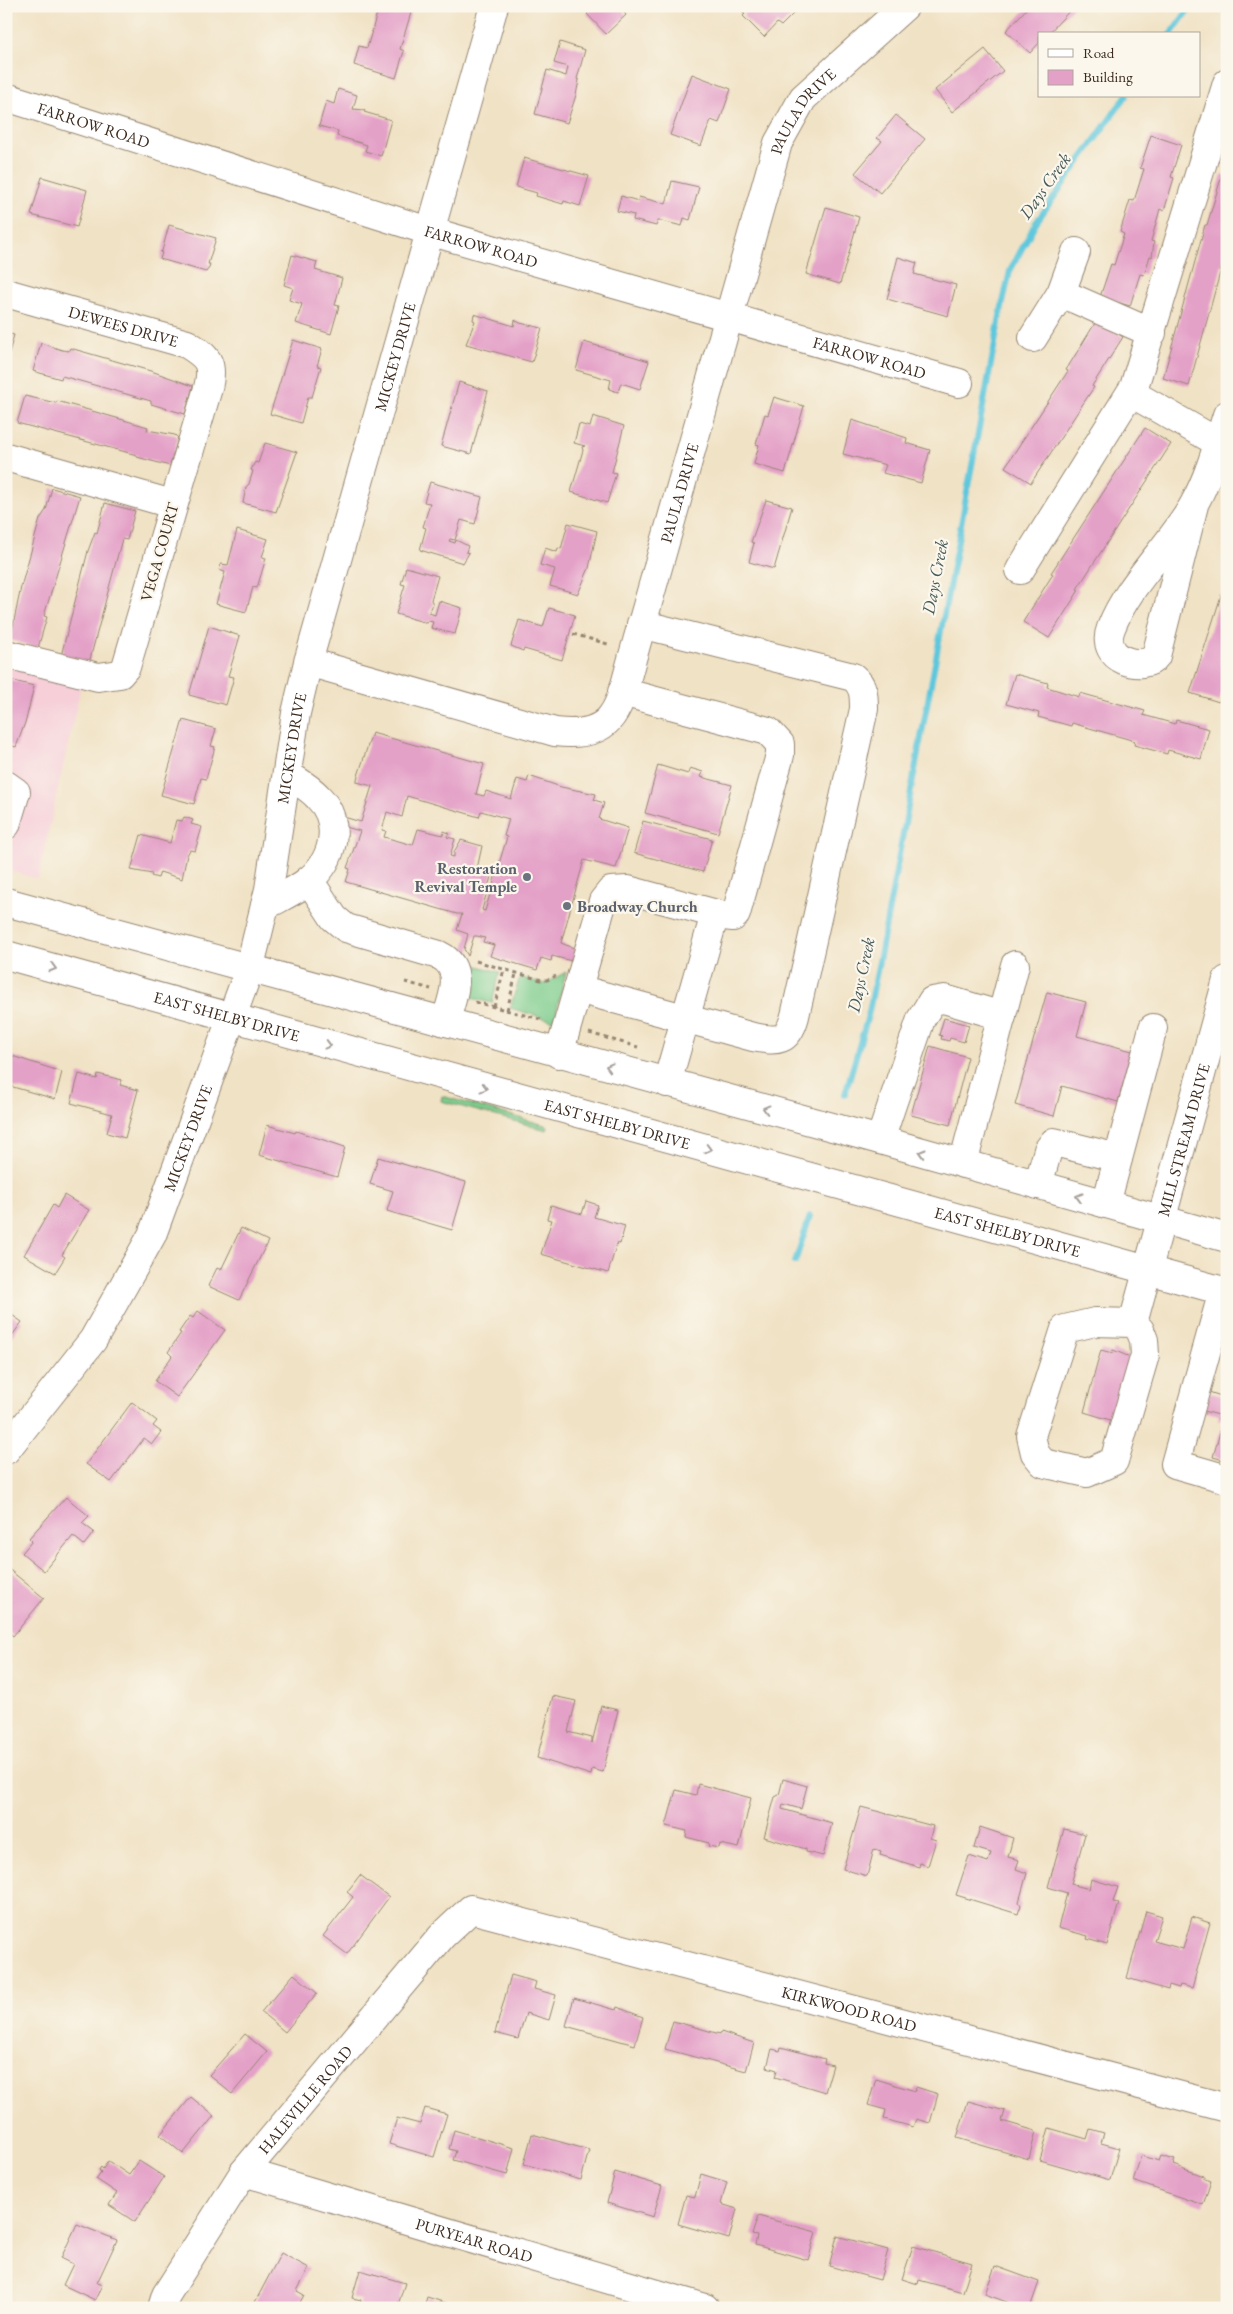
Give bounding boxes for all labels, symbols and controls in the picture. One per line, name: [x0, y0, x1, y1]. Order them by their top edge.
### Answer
legend: [1038, 32, 1200, 98]
text: Road: [1083, 43, 1115, 62]
street label: PAULA DRIVE: [765, 64, 840, 157]
text: Building: [1083, 67, 1133, 86]
street label: FARROW ROAD: [35, 98, 152, 153]
water label: Days Creek: [1013, 148, 1077, 225]
street label: FARROW ROAD: [422, 220, 540, 273]
street label: MICKEY DRIVE: [370, 300, 420, 414]
street label: DEWEES DRIVE: [66, 301, 181, 352]
street label: FARROW ROAD: [810, 332, 928, 384]
street label: PAULA DRIVE: [655, 441, 704, 545]
street label: VEGA COURT: [135, 500, 184, 604]
water label: Days Creek: [916, 537, 954, 618]
street label: MICKEY DRIVE: [272, 690, 311, 805]
place label: Restoration Revival Temple: [414, 858, 517, 897]
marker: Restoration Revival Temple: [521, 871, 533, 883]
place label: Broadway Church: [577, 896, 698, 917]
marker: Broadway Church: [561, 900, 573, 912]
water label: Days Creek: [841, 935, 881, 1016]
one-way arrow: [49, 962, 57, 972]
street label: EAST SHELBY DRIVE: [151, 986, 302, 1047]
one-way arrow: [323, 1039, 331, 1049]
street label: MILL STREAM DRIVE: [1153, 1061, 1215, 1219]
one-way arrow: [604, 1062, 613, 1073]
street label: MICKEY DRIVE: [159, 1082, 217, 1195]
one-way arrow: [480, 1082, 488, 1092]
street label: EAST SHELBY DRIVE: [542, 1094, 692, 1154]
one-way arrow: [762, 1105, 770, 1115]
one-way arrow: [704, 1144, 712, 1154]
one-way arrow: [919, 1148, 927, 1158]
one-way arrow: [1075, 1192, 1083, 1202]
street label: EAST SHELBY DRIVE: [932, 1202, 1083, 1262]
street label: KIRKWOOD ROAD: [779, 1981, 919, 2037]
street label: HALEVILLE ROAD: [254, 2041, 357, 2159]
street label: PURYEAR ROAD: [413, 2213, 535, 2268]

